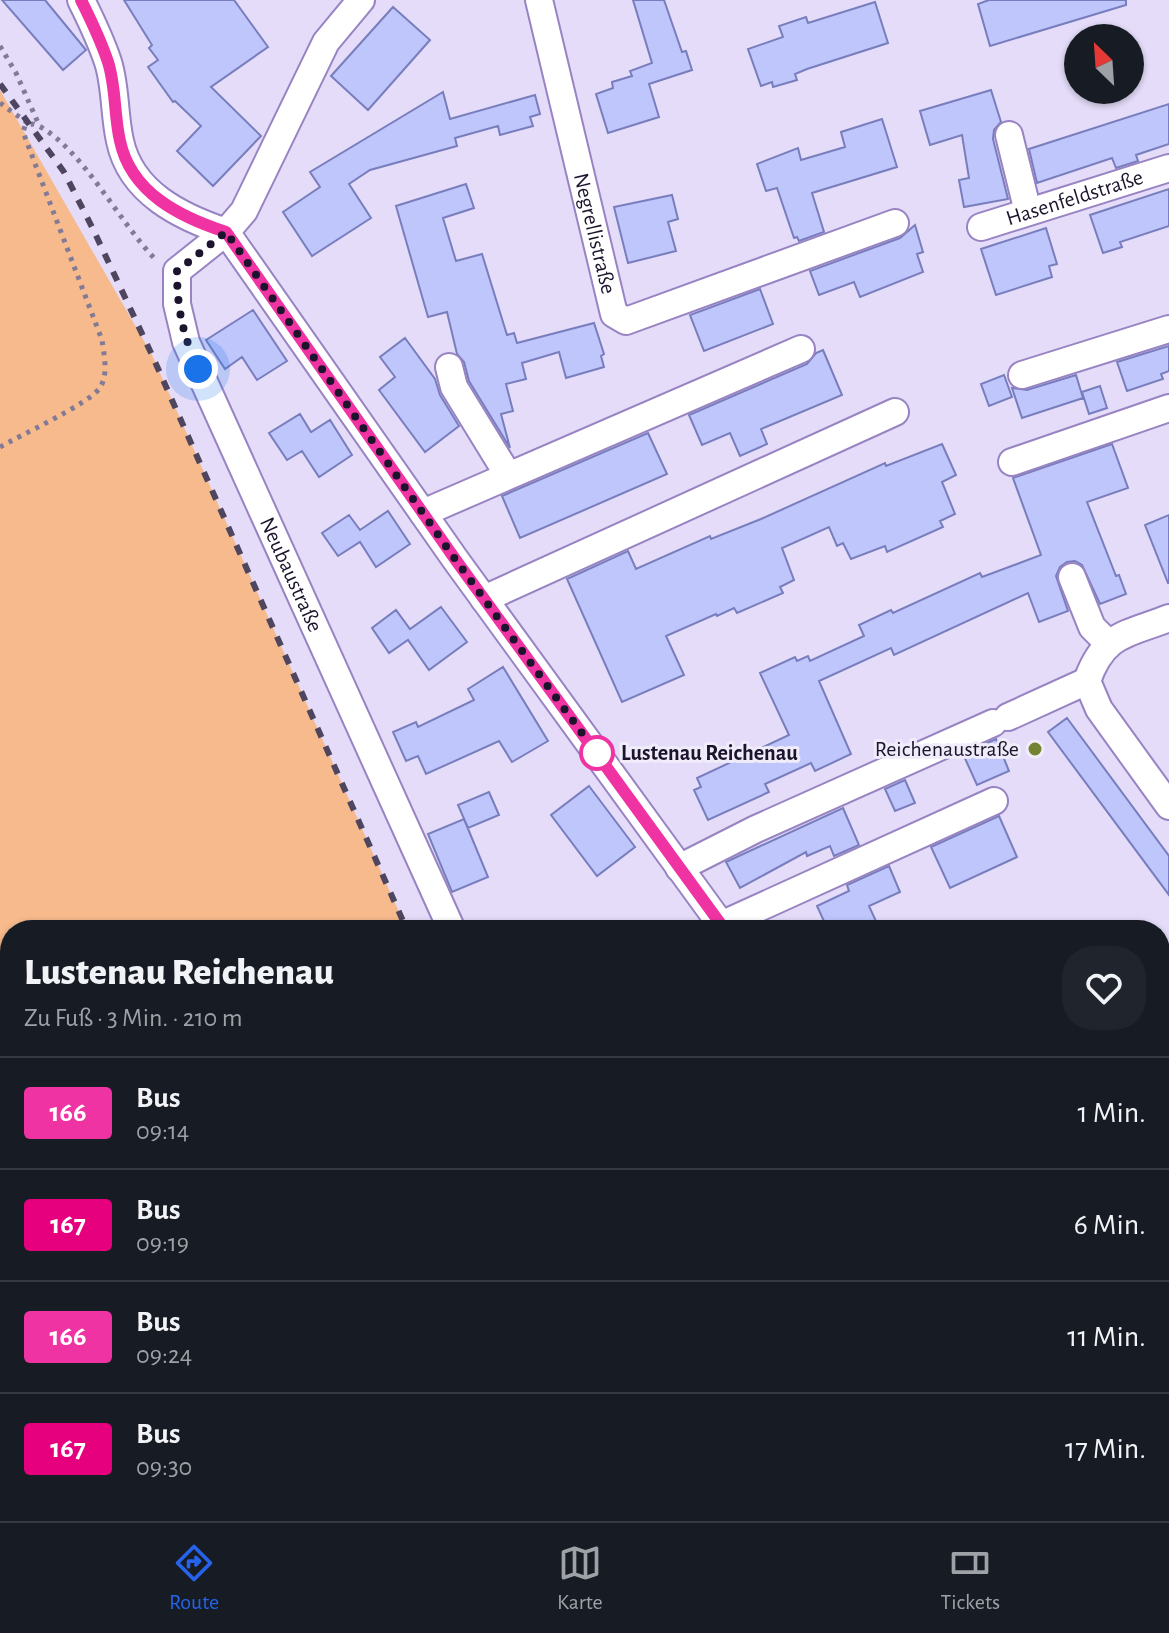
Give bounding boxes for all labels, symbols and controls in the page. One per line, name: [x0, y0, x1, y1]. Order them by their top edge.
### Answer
north arrow: [1064, 24, 1144, 104]
map controls: [1064, 24, 1144, 104]
street label: Hasenfeldstraße: [1003, 166, 1146, 229]
street label: Negrellistraße: [570, 171, 620, 296]
your location: [178, 349, 218, 389]
street label: Neubaustraße: [256, 514, 327, 635]
marker: Lustenau Reichenau: [580, 736, 614, 770]
place label: Reichenaustraße: [875, 738, 1019, 760]
marker: Reichenaustraße: [1026, 740, 1044, 758]
place label: Lustenau Reichenau: [621, 742, 798, 764]
button: heart: [1062, 946, 1146, 1030]
text: Lustenau Reichenau: [24, 954, 334, 992]
text: Zu Fuß · 3 Min. · 210 m: [24, 1005, 242, 1031]
text: Bus: [136, 1083, 181, 1113]
text: 1 Min.: [1077, 1098, 1146, 1128]
text: 166: [49, 1099, 87, 1127]
text: 09:14: [136, 1118, 189, 1144]
text: Bus: [136, 1195, 181, 1225]
text: 6 Min.: [1074, 1210, 1146, 1240]
text: 167: [50, 1211, 86, 1239]
text: 09:19: [136, 1230, 189, 1256]
text: Bus: [136, 1307, 181, 1337]
text: 11 Min.: [1067, 1322, 1146, 1352]
text: 166: [49, 1323, 87, 1351]
text: 09:24: [136, 1342, 192, 1368]
text: Bus: [136, 1419, 181, 1449]
text: 17 Min.: [1065, 1434, 1146, 1464]
text: 167: [50, 1435, 86, 1463]
text: 09:30: [136, 1454, 192, 1480]
tab: Route: [169, 1541, 219, 1615]
tab: Karte: [557, 1541, 603, 1615]
tab: Tickets: [941, 1541, 1000, 1615]

